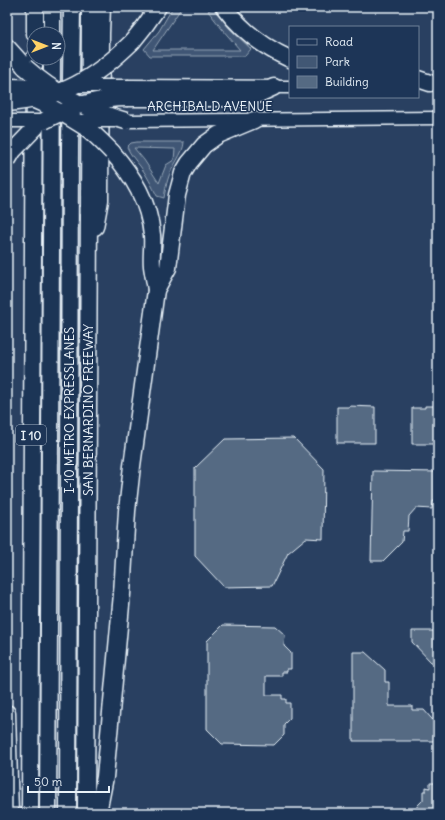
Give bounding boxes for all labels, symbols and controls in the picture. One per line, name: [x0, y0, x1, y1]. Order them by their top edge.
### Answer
north arrow: [26, 26, 66, 66]
legend: [289, 26, 419, 98]
text: Road: [325, 34, 353, 49]
text: N: [49, 42, 63, 50]
text: Park: [325, 54, 350, 69]
text: Building: [325, 74, 369, 89]
street label: ARCHIBALD AVENUE: [147, 98, 273, 115]
street label: SAN BERNARDINO FREEWAY: [80, 324, 97, 496]
street label: I-10 METRO EXPRESSLANES: [61, 327, 78, 493]
road number: I 10: [16, 425, 46, 445]
scale bar: [28, 768, 109, 794]
text: 50 m: [34, 774, 63, 789]

